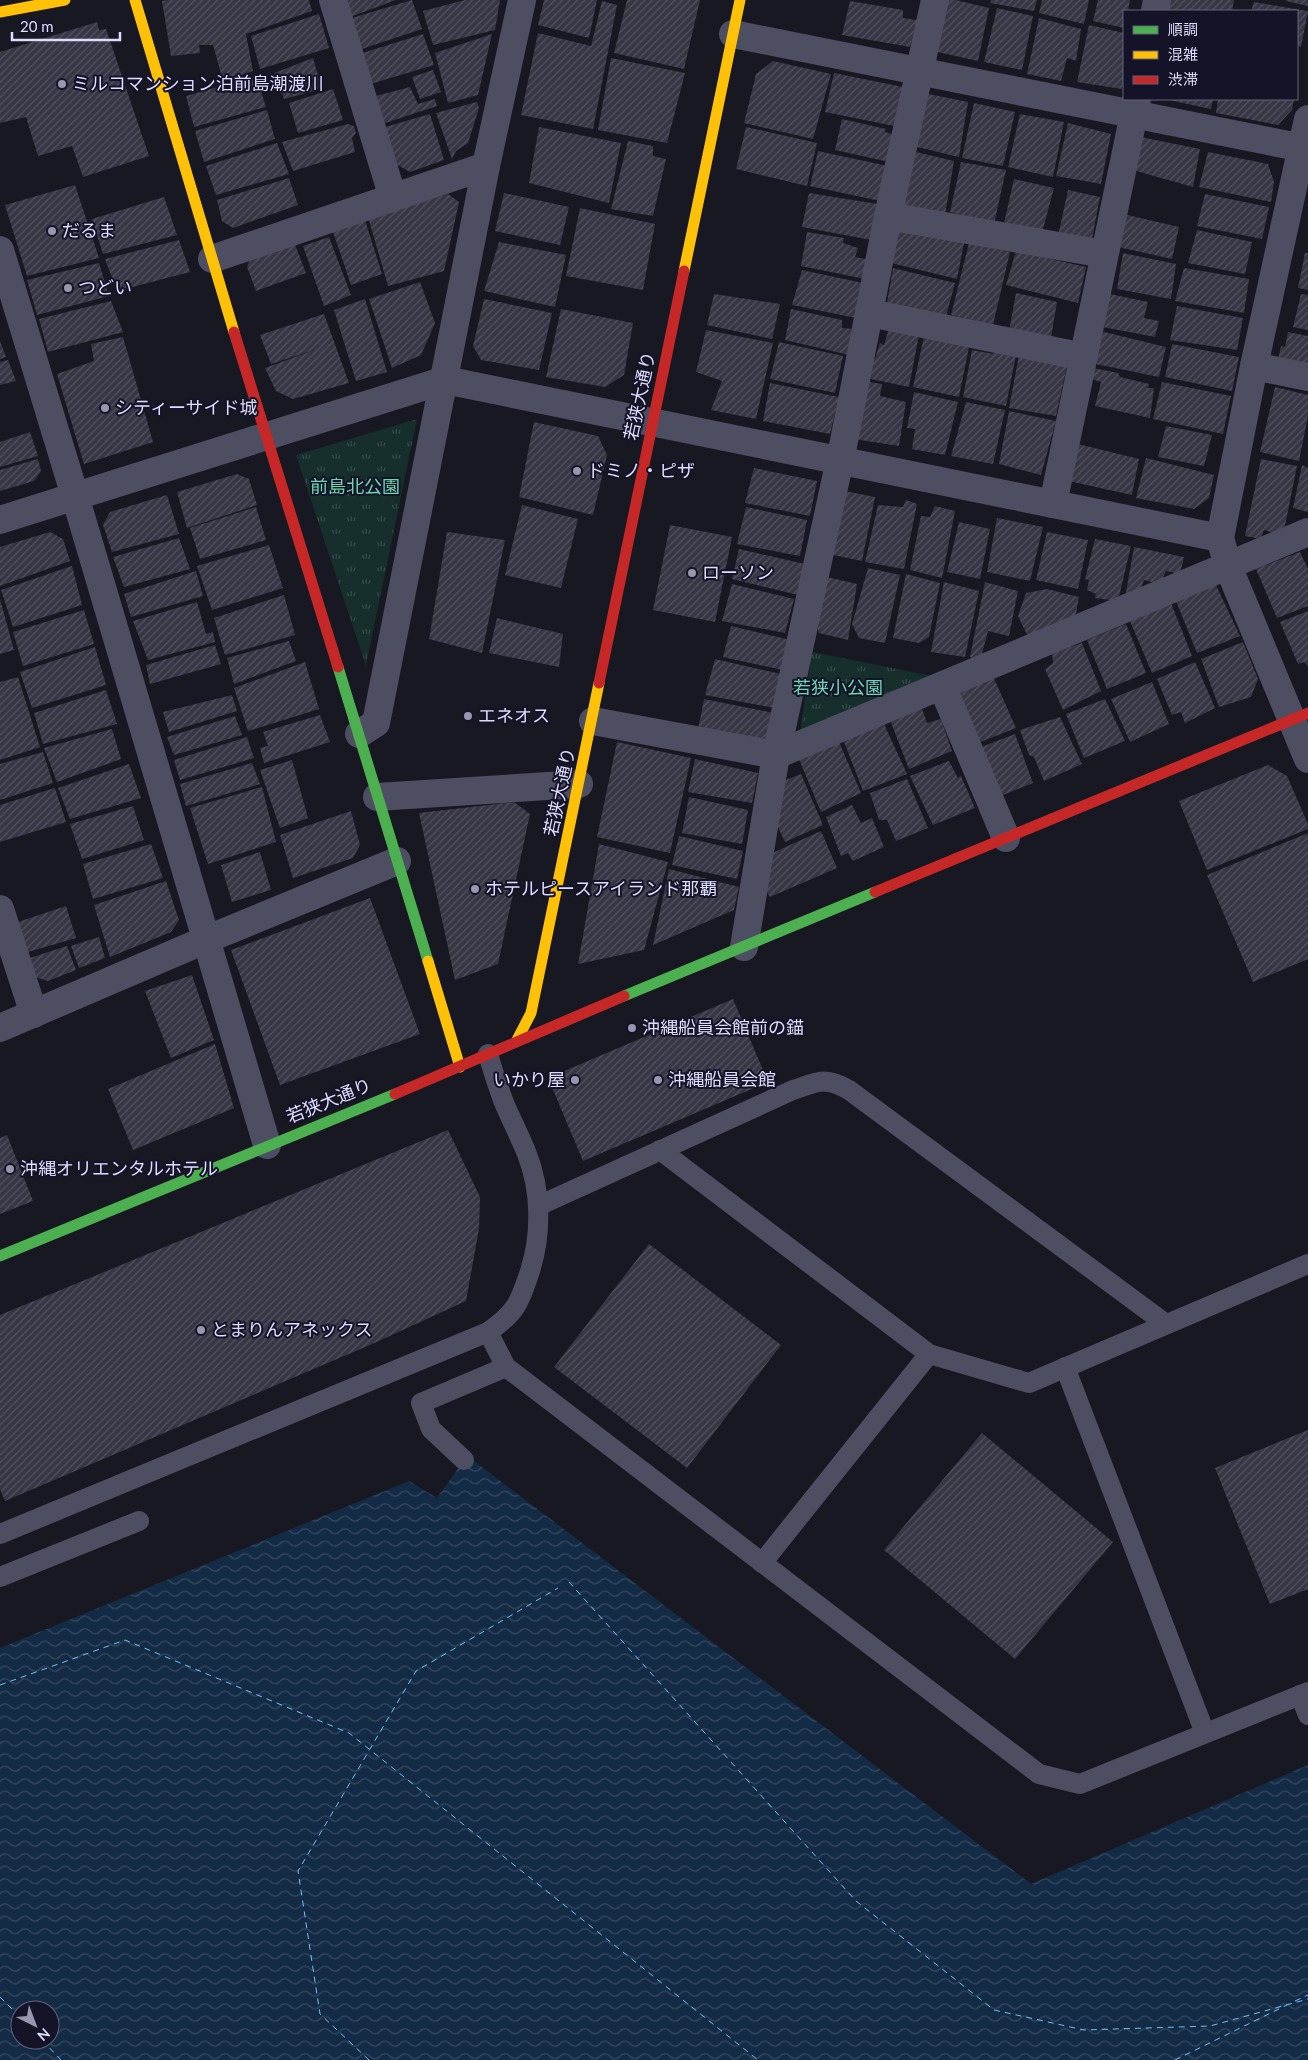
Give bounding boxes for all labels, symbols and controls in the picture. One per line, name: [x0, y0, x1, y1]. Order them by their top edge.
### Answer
scale bar: [12, 10, 120, 42]
legend: [1123, 10, 1298, 100]
text: 20 m: [20, 17, 54, 35]
text: 順調: [1168, 20, 1198, 38]
text: 混雑: [1168, 45, 1198, 63]
text: 渋滞: [1168, 70, 1198, 88]
place label: ミルコマンション泊前島潮渡川: [72, 72, 324, 94]
marker: ミルコマンション泊前島潮渡川: [56, 78, 68, 90]
place label: だるま: [62, 219, 116, 241]
marker: だるま: [46, 225, 58, 237]
place label: つどい: [78, 276, 132, 298]
marker: つどい: [62, 282, 74, 294]
street label: 若狭大通り: [619, 349, 659, 442]
place label: シティーサイド城: [115, 396, 258, 418]
marker: シティーサイド城: [99, 402, 111, 414]
place label: ドミノ・ピザ: [587, 459, 695, 481]
marker: ドミノ・ピザ: [571, 465, 583, 477]
park label: 前島北公園: [310, 475, 400, 497]
place label: ローソン: [702, 561, 774, 583]
marker: ローソン: [686, 567, 698, 579]
park label: 若狭小公園: [793, 676, 883, 698]
place label: エネオス: [478, 704, 550, 726]
marker: エネオス: [462, 710, 474, 722]
street label: 若狭大通り: [539, 745, 579, 838]
place label: ホテルピースアイランド那覇: [485, 877, 717, 899]
marker: ホテルピースアイランド那覇: [469, 883, 481, 895]
place label: 沖縄船員会館前の錨: [642, 1016, 804, 1038]
marker: 沖縄船員会館前の錨: [626, 1022, 638, 1034]
place label: いかり屋: [493, 1068, 565, 1090]
place label: 沖縄船員会館: [668, 1068, 776, 1090]
street label: 若狭大通り: [283, 1073, 374, 1127]
marker: いかり屋: [569, 1074, 581, 1086]
marker: 沖縄船員会館: [652, 1074, 664, 1086]
place label: 沖縄オリエンタルホテル: [20, 1157, 218, 1179]
marker: 沖縄オリエンタルホテル: [4, 1163, 16, 1175]
place label: とまりんアネックス: [211, 1318, 372, 1340]
marker: とまりんアネックス: [195, 1324, 207, 1336]
north arrow: [10, 2000, 60, 2050]
text: N: [34, 2025, 54, 2045]

